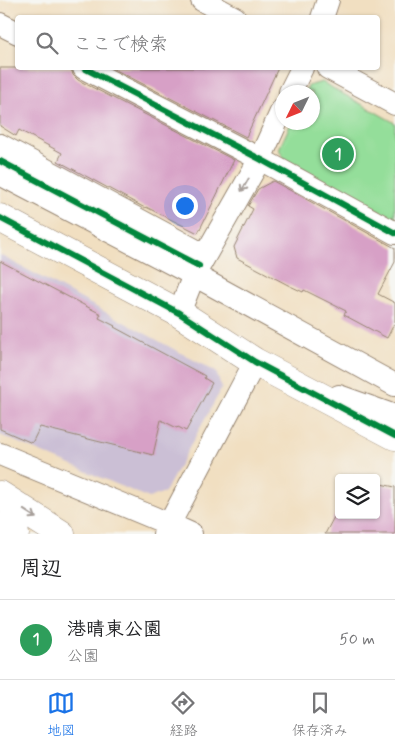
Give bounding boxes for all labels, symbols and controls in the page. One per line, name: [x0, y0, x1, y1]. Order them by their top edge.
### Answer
search box: [15, 15, 380, 70]
icon: search: [33, 29, 61, 57]
text: ここで検索: [73, 32, 168, 57]
north arrow: [275, 85, 320, 130]
pin: 1: [322, 135, 354, 173]
one-way arrow: [240, 177, 250, 191]
your location: [172, 193, 198, 219]
map controls: [335, 474, 380, 519]
button: layers: [335, 474, 380, 519]
one-way arrow: [23, 510, 37, 520]
text: 周辺: [20, 555, 62, 583]
text: 港晴東公園: [67, 617, 162, 642]
text: 1: [32, 629, 40, 650]
text: 50 m: [339, 629, 375, 650]
text: 公園: [67, 646, 99, 667]
tab: 地図: [47, 689, 75, 740]
tab: 経路: [169, 689, 197, 740]
tab: 保存済み: [292, 689, 348, 740]

